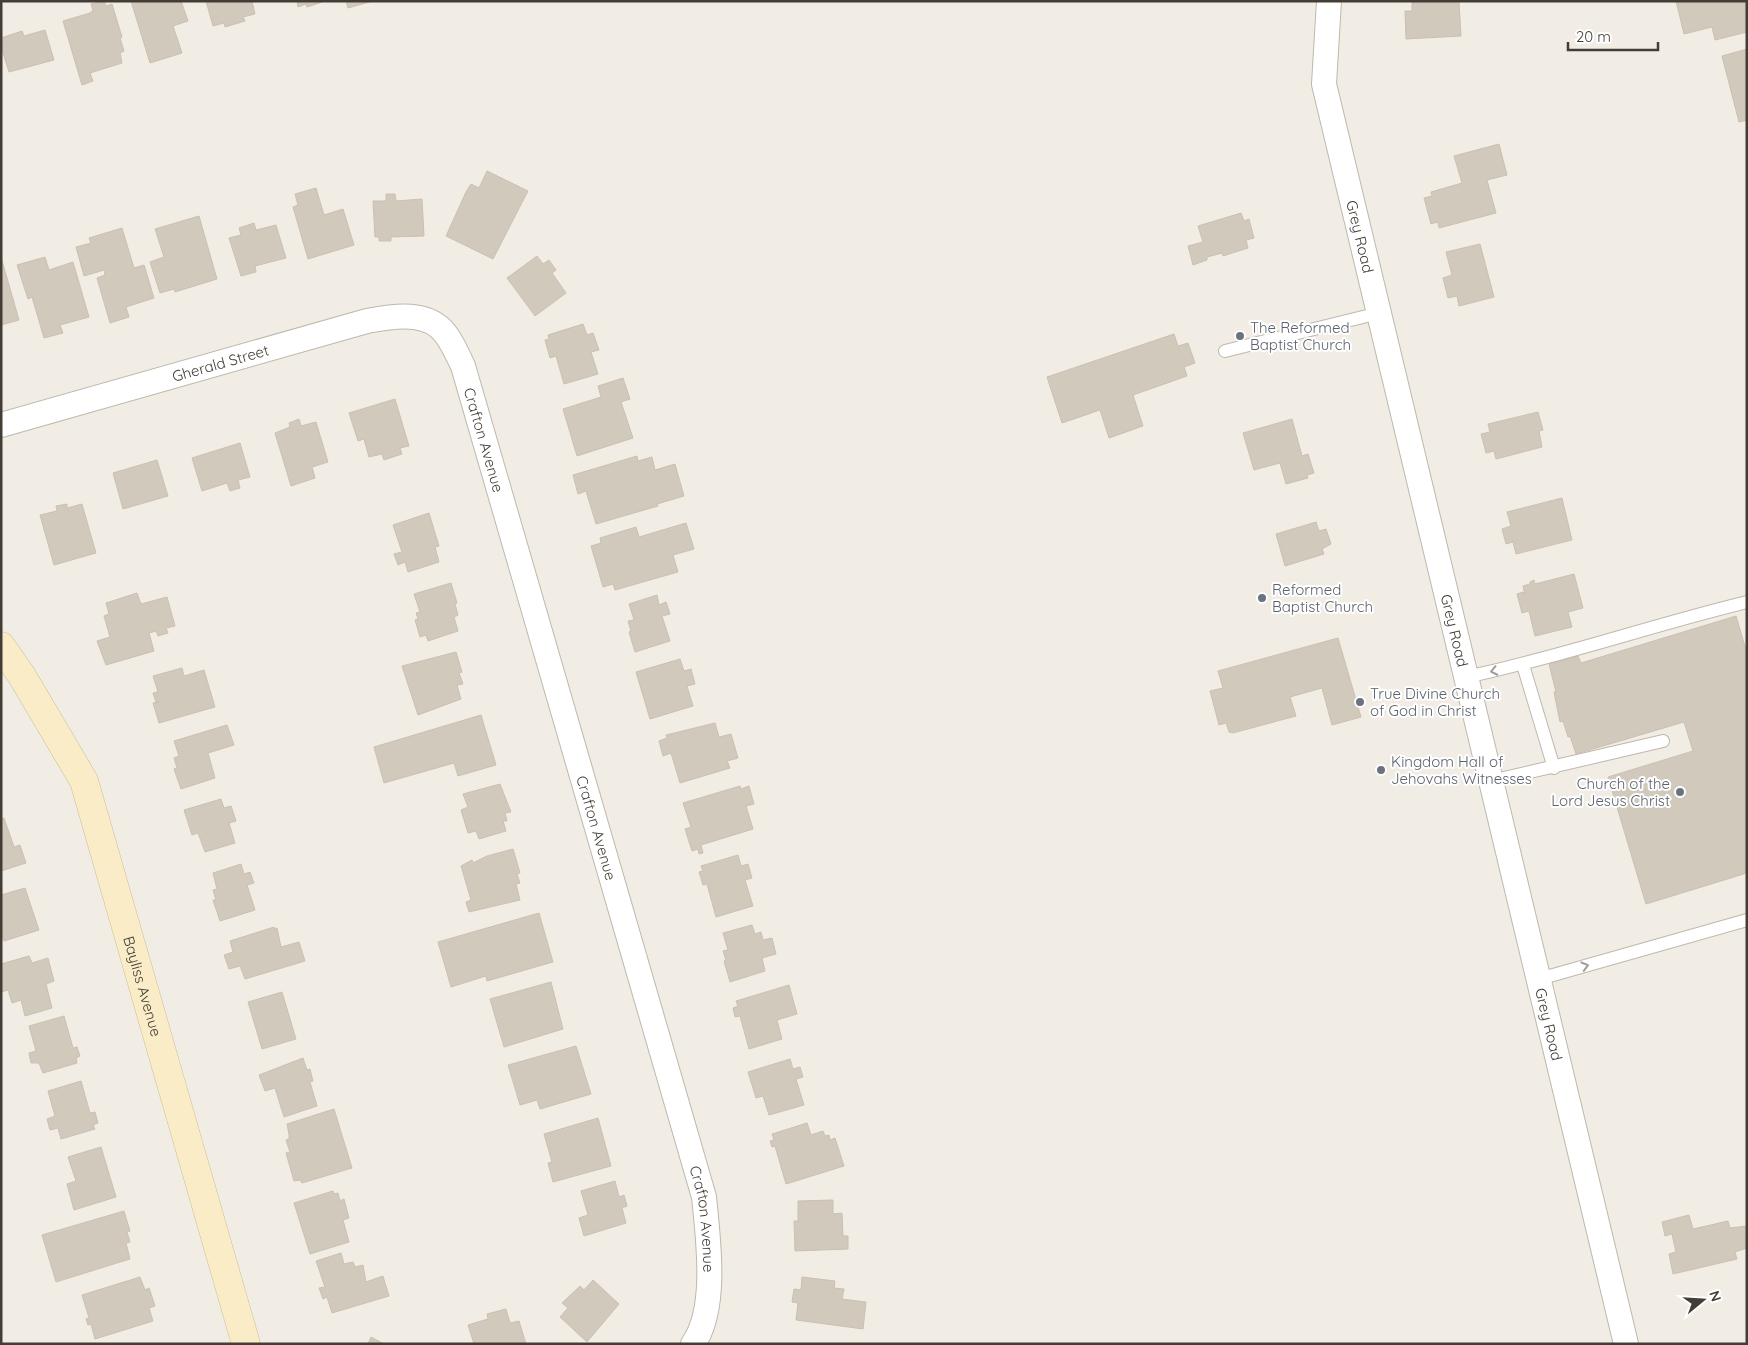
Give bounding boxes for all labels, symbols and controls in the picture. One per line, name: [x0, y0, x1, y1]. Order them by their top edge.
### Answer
scale bar: [1568, 20, 1658, 52]
text: 20 m: [1576, 27, 1611, 46]
street label: Grey Road: [1343, 198, 1378, 275]
place label: The Reformed Baptist Church: [1250, 318, 1351, 354]
marker: The Reformed Baptist Church: [1234, 330, 1246, 342]
street label: Gherald Street: [170, 340, 271, 385]
street label: Crafton Avenue: [460, 385, 509, 494]
place label: Reformed Baptist Church: [1272, 580, 1373, 616]
marker: Reformed Baptist Church: [1256, 592, 1268, 604]
street label: Grey Road: [1437, 592, 1473, 669]
one-way arrow: [1490, 666, 1499, 676]
place label: True Divine Church of God in Christ: [1370, 684, 1500, 720]
marker: True Divine Church of God in Christ: [1354, 696, 1366, 708]
place label: Kingdom Hall of Jehovahs Witnesses: [1391, 752, 1532, 788]
marker: Kingdom Hall of Jehovahs Witnesses: [1375, 764, 1387, 776]
street label: Crafton Avenue: [573, 773, 621, 882]
place label: Church of the Lord Jesus Christ: [1551, 774, 1670, 810]
marker: Church of the Lord Jesus Christ: [1674, 786, 1686, 798]
street label: Bayliss Avenue: [120, 934, 166, 1039]
one-way arrow: [1581, 961, 1589, 971]
street label: Grey Road: [1531, 986, 1567, 1062]
street label: Crafton Avenue: [686, 1163, 719, 1273]
north arrow: [1678, 1275, 1728, 1325]
text: N: [1705, 1288, 1726, 1304]

